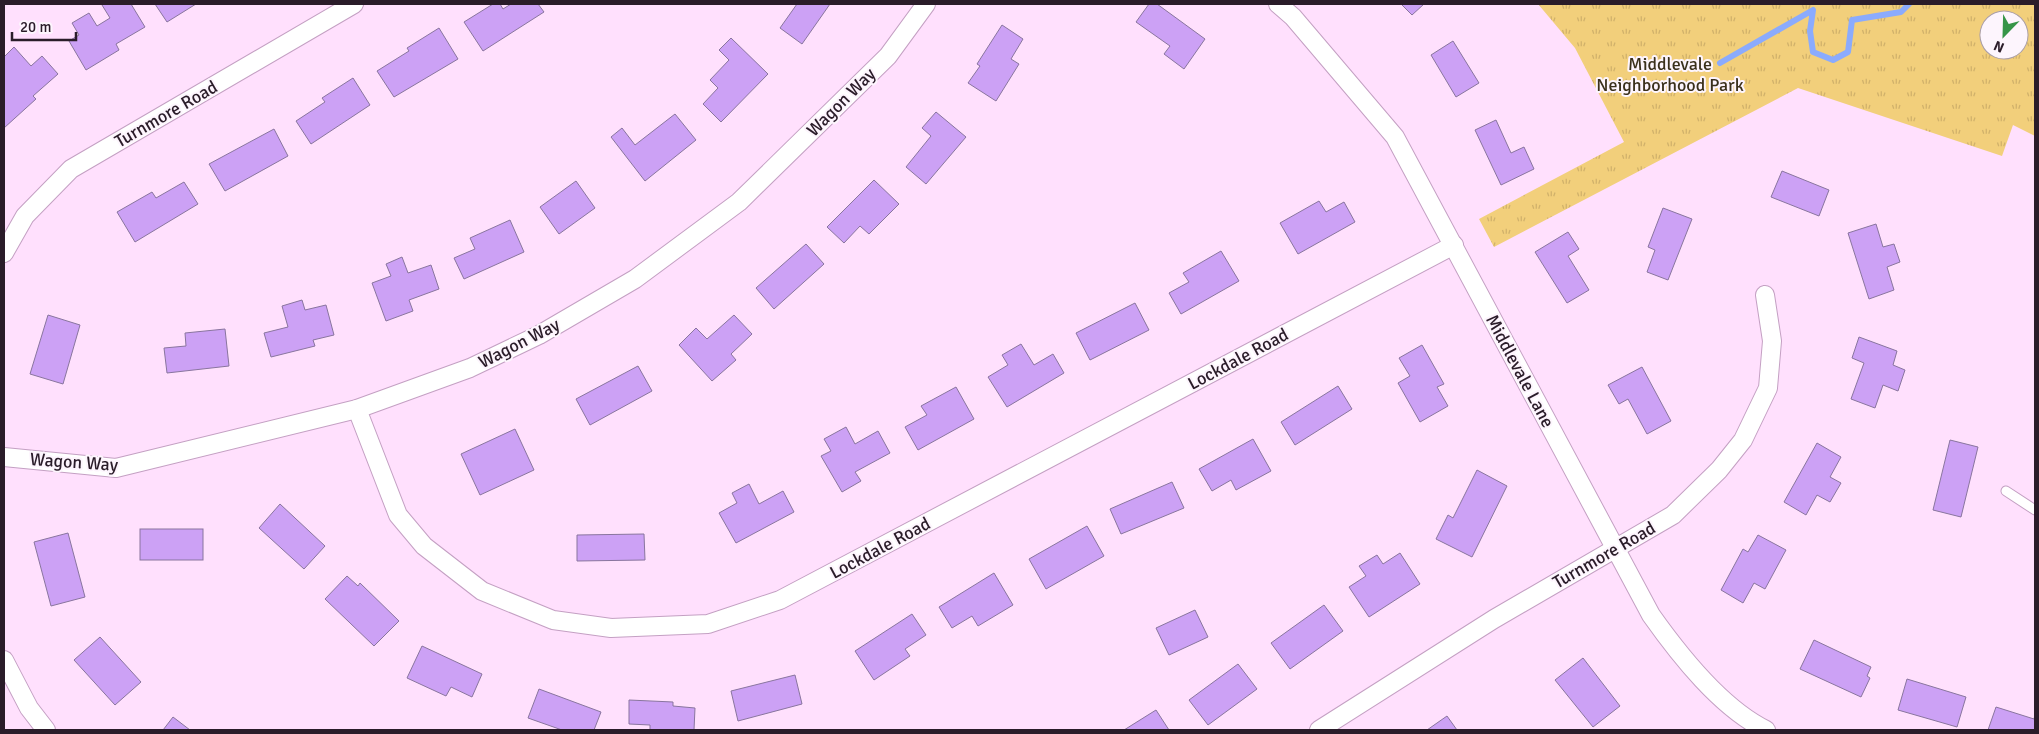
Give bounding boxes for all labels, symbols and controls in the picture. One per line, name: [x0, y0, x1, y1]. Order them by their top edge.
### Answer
scale bar: [12, 10, 76, 42]
north arrow: [1979, 10, 2029, 60]
text: 20 m: [20, 18, 51, 36]
text: N: [1991, 37, 2007, 56]
park label: Middlevale Neighborhood Park: [1596, 53, 1744, 96]
street label: Wagon Way: [802, 63, 880, 141]
street label: Turnmore Road: [111, 76, 221, 152]
street label: Middlevale Lane: [1481, 311, 1559, 431]
street label: Wagon Way: [475, 313, 564, 373]
street label: Lockdale Road: [1184, 323, 1292, 395]
street label: Wagon Way: [29, 448, 119, 476]
street label: Lockdale Road: [826, 512, 934, 584]
street label: Turnmore Road: [1549, 517, 1659, 593]

